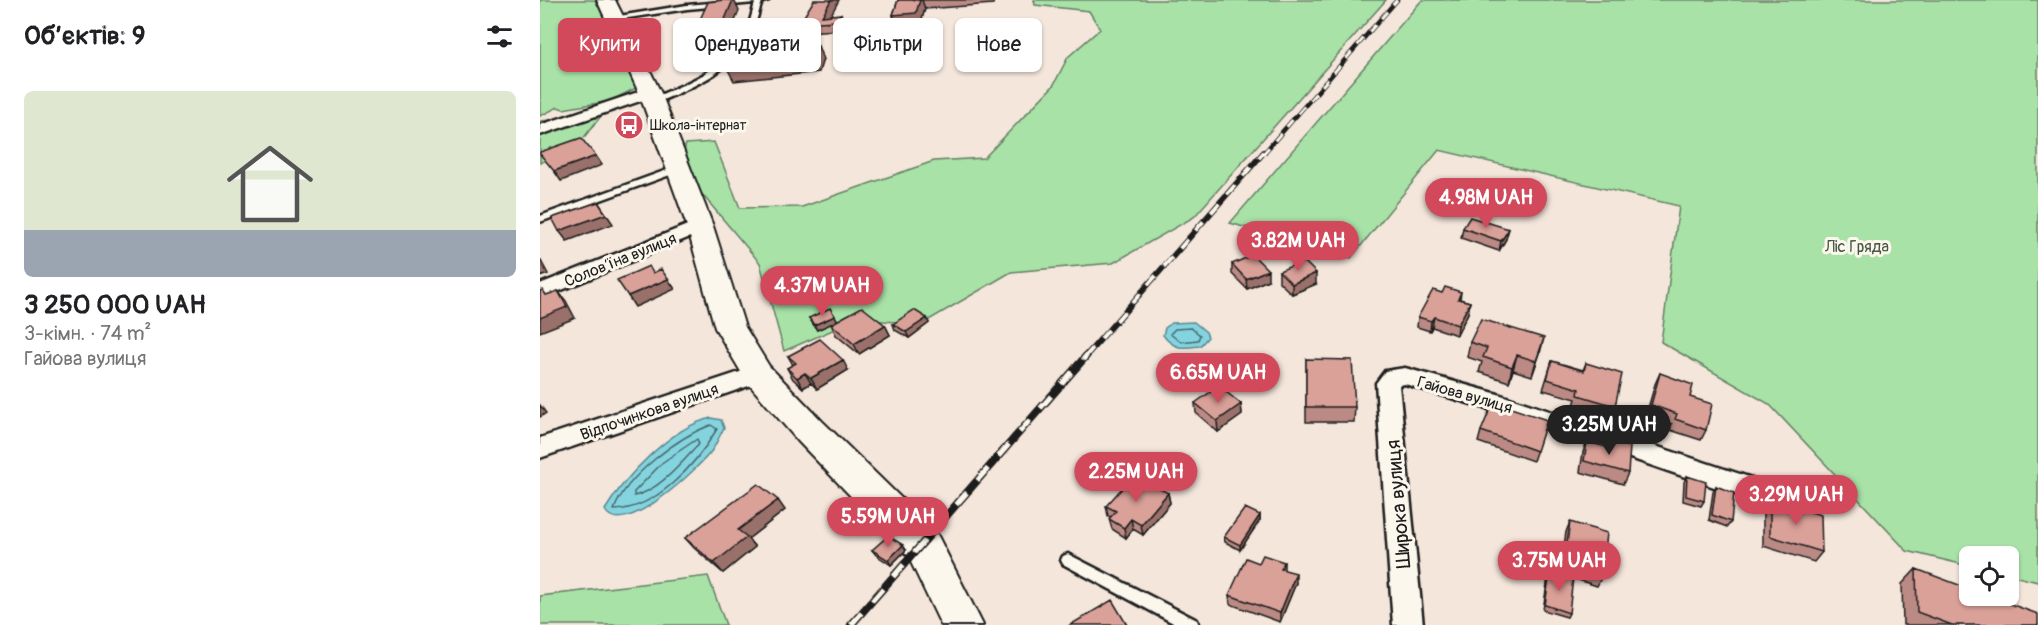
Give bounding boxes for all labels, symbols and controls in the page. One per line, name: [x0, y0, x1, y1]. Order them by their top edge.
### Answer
chip: Купити: [558, 18, 661, 72]
chip: Орендувати: [673, 18, 821, 72]
chip: Фільтри: [833, 18, 943, 72]
chip: Нове: [955, 18, 1042, 72]
text: Об’єктів: 9: [24, 20, 145, 52]
icon: filters: [483, 20, 516, 53]
bus stop icon: Школа-інтернат: [613, 109, 645, 141]
place label: Школа-інтернат: [650, 117, 747, 134]
icon: home: [216, 130, 324, 238]
pin: 4.98M UAH: [1417, 178, 1555, 229]
text: 4.98M UAH: [1439, 185, 1533, 210]
pin: 3.82M UAH: [1229, 221, 1367, 272]
street label: Соловʼїна вулиця: [561, 228, 679, 292]
text: 3.82M UAH: [1251, 228, 1345, 253]
park label: Ліс Гряда: [1824, 237, 1889, 257]
pin: 4.37M UAH: [753, 266, 891, 317]
text: 4.37M UAH: [774, 273, 870, 298]
text: 3 250 000 UAH: [24, 289, 206, 321]
text: 3-кімн. · 74 m²: [24, 321, 151, 346]
text: Гайова вулиця: [24, 346, 146, 371]
pin: 6.65M UAH: [1149, 353, 1287, 404]
text: 6.65M UAH: [1170, 360, 1266, 385]
street label: Гайова вулиця: [1415, 372, 1515, 418]
street label: Відпочинкова вулиця: [578, 379, 721, 445]
pin: 3.25M UAH: [1540, 405, 1678, 456]
text: 3.25M UAH: [1561, 412, 1657, 437]
street label: Широка вулиця: [1380, 439, 1417, 569]
pin: 2.25M UAH: [1067, 452, 1205, 503]
text: 2.25M UAH: [1088, 459, 1184, 484]
pin: 3.29M UAH: [1727, 475, 1865, 526]
text: 3.29M UAH: [1749, 482, 1843, 507]
pin: 5.59M UAH: [819, 497, 957, 548]
text: 5.59M UAH: [841, 504, 935, 529]
pin: 3.75M UAH: [1490, 541, 1628, 592]
map controls: [1959, 546, 2019, 606]
button: locate: [1959, 546, 2019, 606]
text: 3.75M UAH: [1512, 548, 1606, 573]

